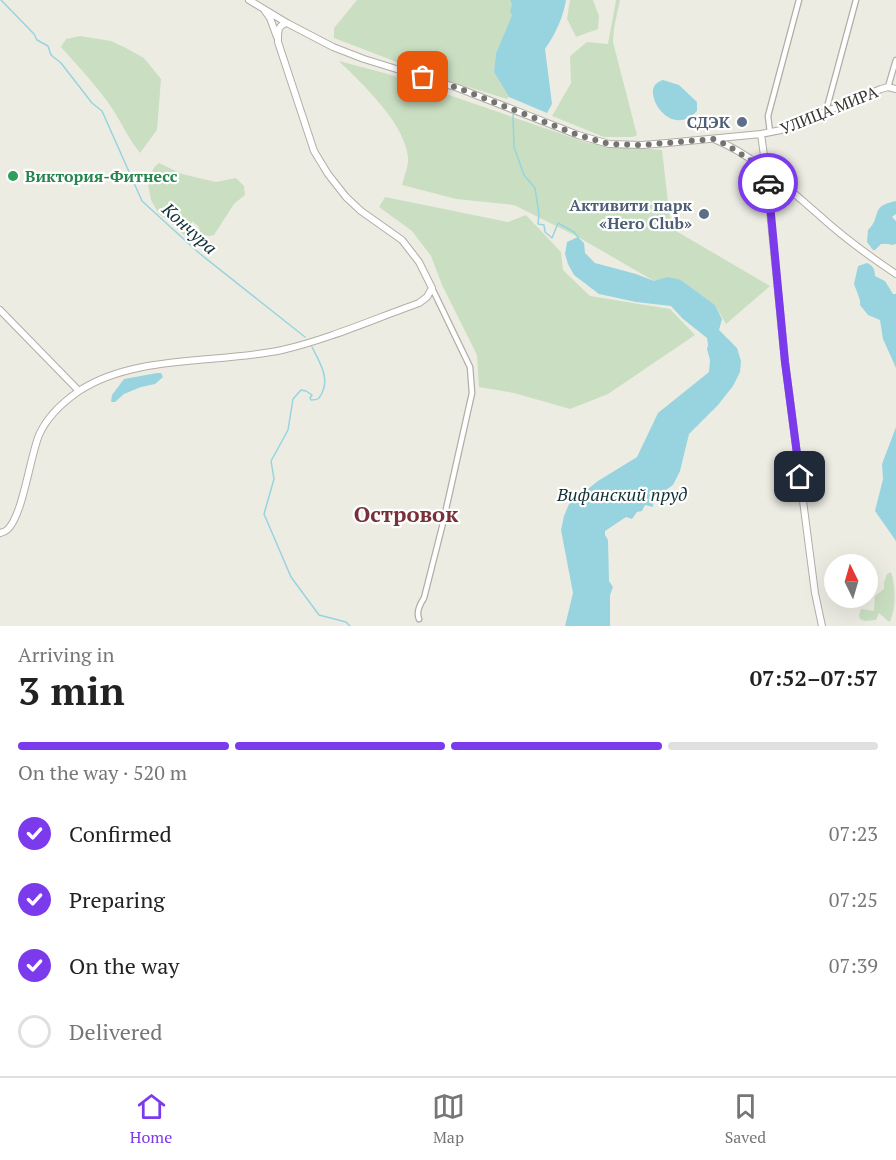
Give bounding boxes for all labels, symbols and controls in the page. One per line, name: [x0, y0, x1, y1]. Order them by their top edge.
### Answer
pin: [397, 51, 448, 102]
icon: bag: [406, 60, 439, 93]
street label: УЛИЦА МИРА: [777, 80, 881, 140]
place label: СДЭК: [687, 111, 731, 133]
marker: СДЭК: [735, 115, 749, 129]
courier: [738, 153, 798, 213]
place label: Виктория-Фитнесс: [25, 165, 178, 187]
icon: car: [752, 167, 785, 200]
marker: Виктория-Фитнесс: [6, 169, 20, 183]
place label: Активити парк «Hero Club»: [569, 194, 692, 234]
water label: Кончура: [157, 196, 223, 259]
marker: Активити парк «Hero Club»: [697, 207, 711, 221]
pin: [774, 451, 825, 502]
icon: home: [783, 460, 816, 493]
water label: Вифанский пруд: [556, 482, 687, 506]
district label: Островок: [354, 499, 459, 528]
north arrow: [824, 554, 878, 608]
map controls: [824, 554, 878, 608]
text: Arriving in: [18, 641, 114, 668]
text: 07:52–07:57: [750, 663, 878, 692]
text: 3 min: [18, 664, 125, 716]
text: On the way · 520 m: [18, 759, 187, 786]
icon: check: [18, 817, 51, 850]
text: Confirmed: [69, 819, 172, 848]
text: 07:23: [829, 820, 878, 847]
icon: check: [18, 883, 51, 916]
text: Preparing: [69, 885, 165, 914]
text: 07:25: [829, 886, 878, 913]
icon: check: [18, 949, 51, 982]
text: On the way: [69, 951, 179, 980]
text: 07:39: [829, 952, 878, 979]
text: Delivered: [69, 1017, 162, 1046]
tab: Home: [130, 1090, 172, 1148]
tab: Map: [432, 1090, 465, 1148]
tab: Saved: [725, 1090, 766, 1148]

